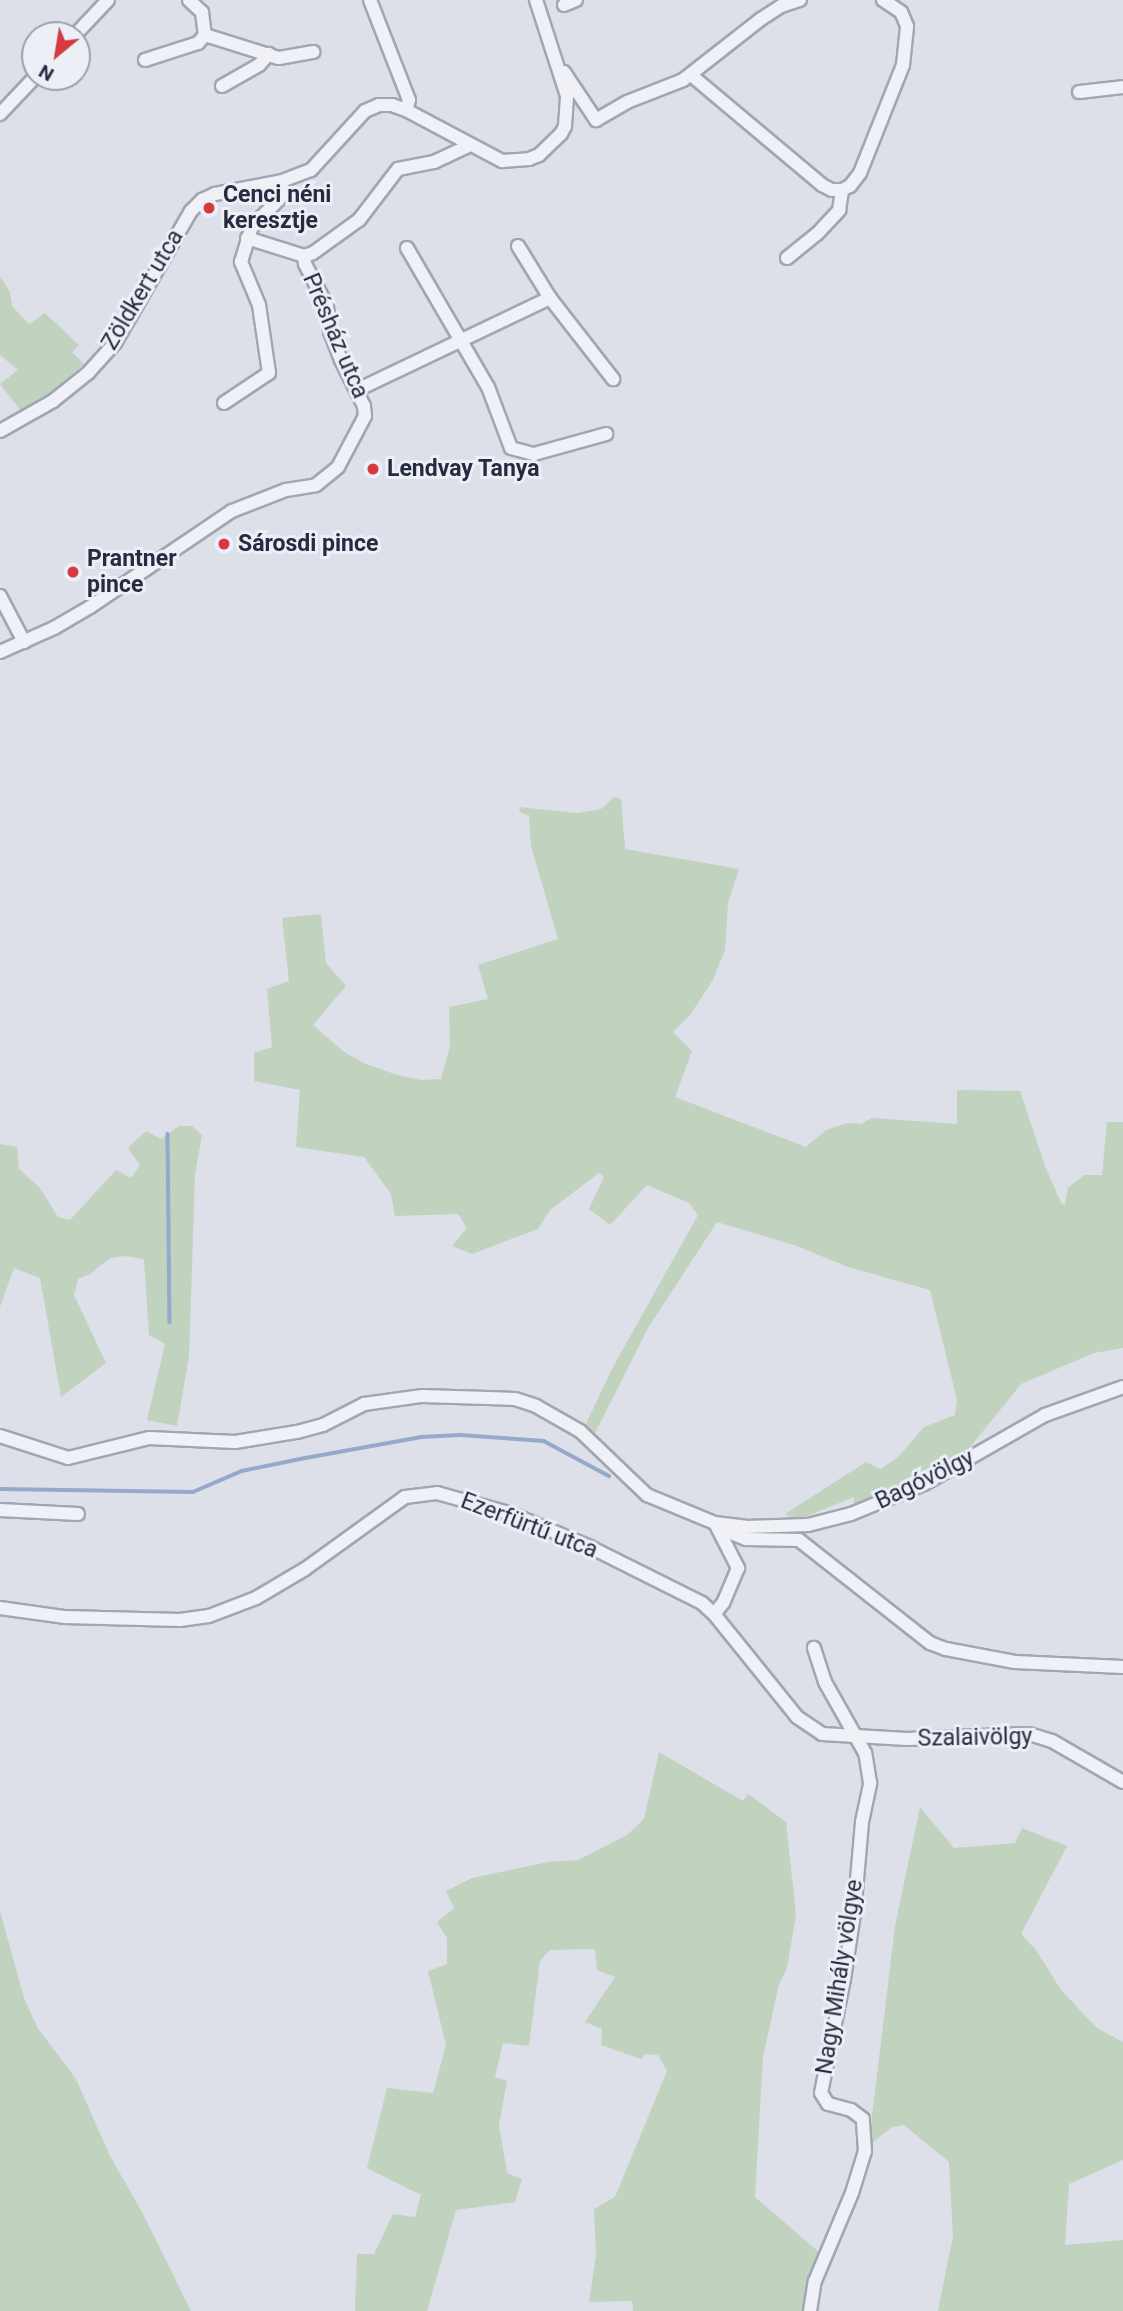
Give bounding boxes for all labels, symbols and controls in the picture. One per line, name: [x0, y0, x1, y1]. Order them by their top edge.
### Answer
north arrow: [21, 21, 91, 91]
text: N: [35, 60, 58, 86]
place label: Cenci néni keresztje: [223, 181, 331, 235]
marker: Cenci néni keresztje: [201, 200, 217, 216]
street label: Zöldkert utca: [96, 225, 190, 355]
street label: Présház utca: [296, 269, 374, 403]
place label: Lendvay Tanya: [387, 455, 540, 483]
marker: Lendvay Tanya: [365, 461, 381, 477]
place label: Sárosdi pince: [238, 530, 378, 558]
marker: Sárosdi pince: [216, 536, 232, 552]
place label: Prantner pince: [87, 545, 177, 599]
marker: Prantner pince: [65, 564, 81, 580]
street label: Bagóvölgy: [871, 1444, 979, 1516]
street label: Ezerfürtű utca: [457, 1487, 601, 1565]
street label: Szalaivölgy: [917, 1723, 1033, 1753]
street label: Nagy Mihály völgye: [811, 1878, 869, 2076]

